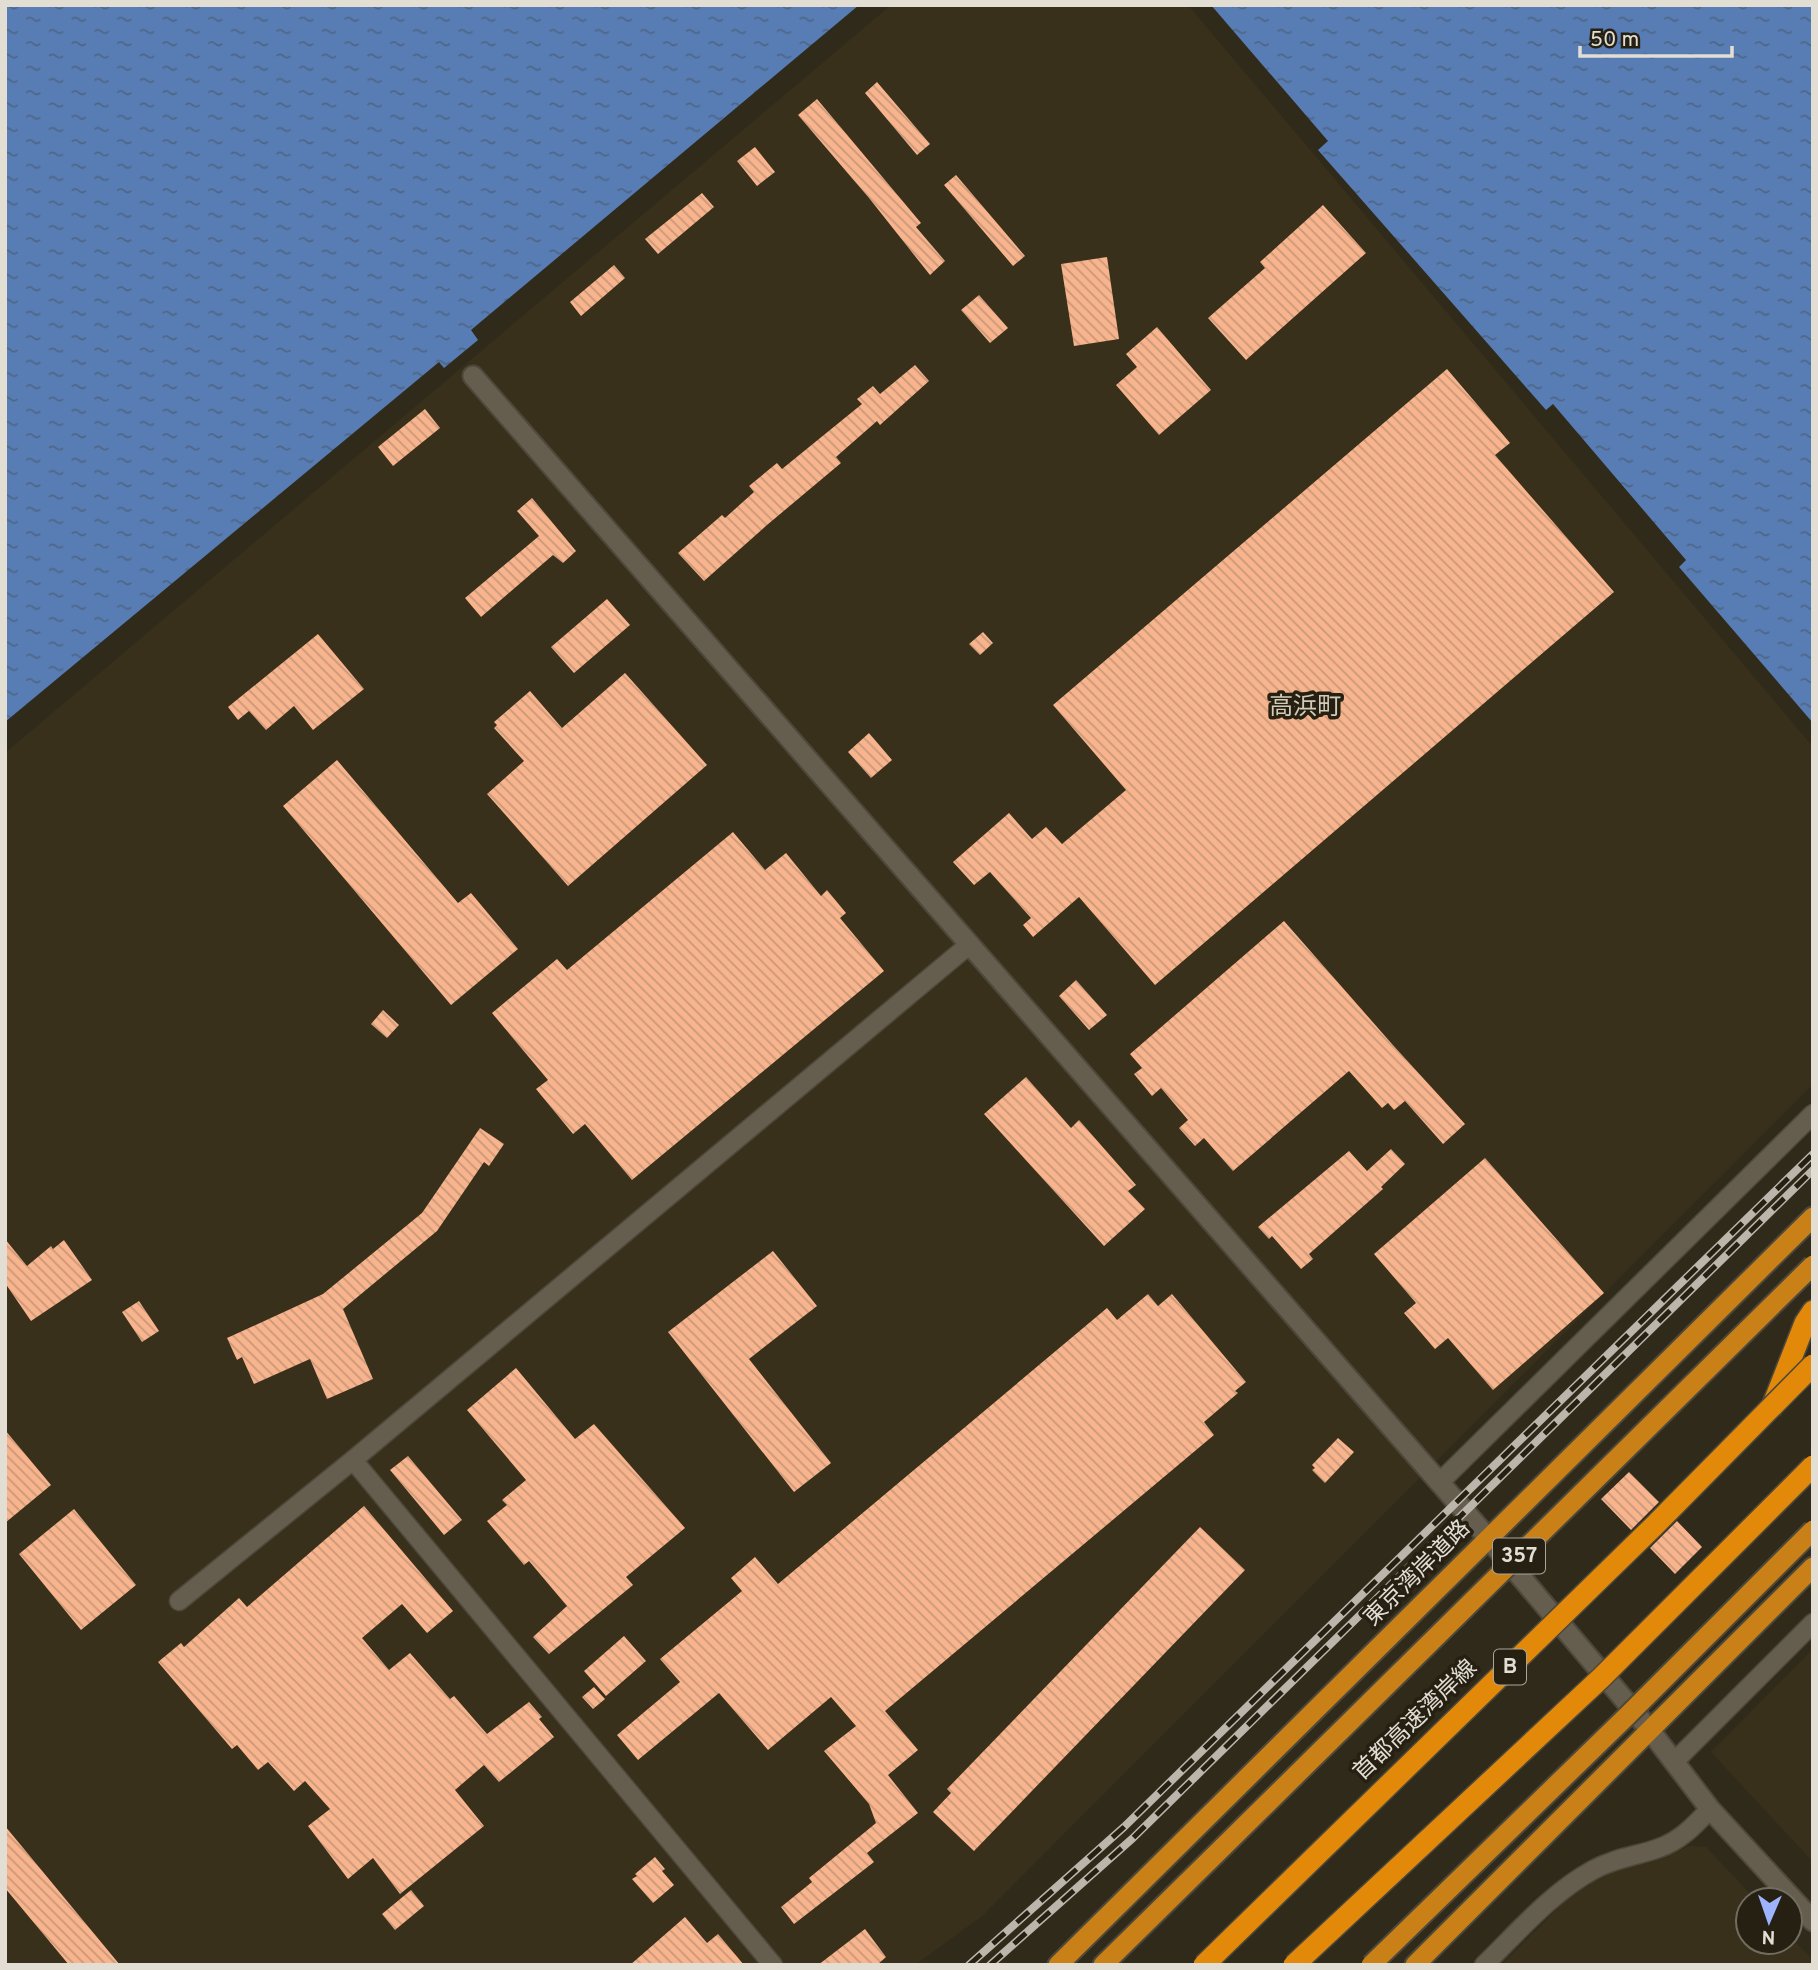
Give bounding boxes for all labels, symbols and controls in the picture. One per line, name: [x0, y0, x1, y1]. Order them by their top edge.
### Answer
scale bar: [1580, 14, 1732, 58]
text: 50 m: [1590, 27, 1639, 54]
district label: 高浜町: [1269, 693, 1341, 723]
street label: 東京湾岸道路: [1359, 1515, 1477, 1633]
road number: 357: [1493, 1538, 1545, 1574]
road number: B: [1494, 1650, 1526, 1684]
street label: 首都高速湾岸線: [1348, 1655, 1484, 1787]
north arrow: [1734, 1886, 1804, 1956]
text: N: [1761, 1924, 1776, 1948]

